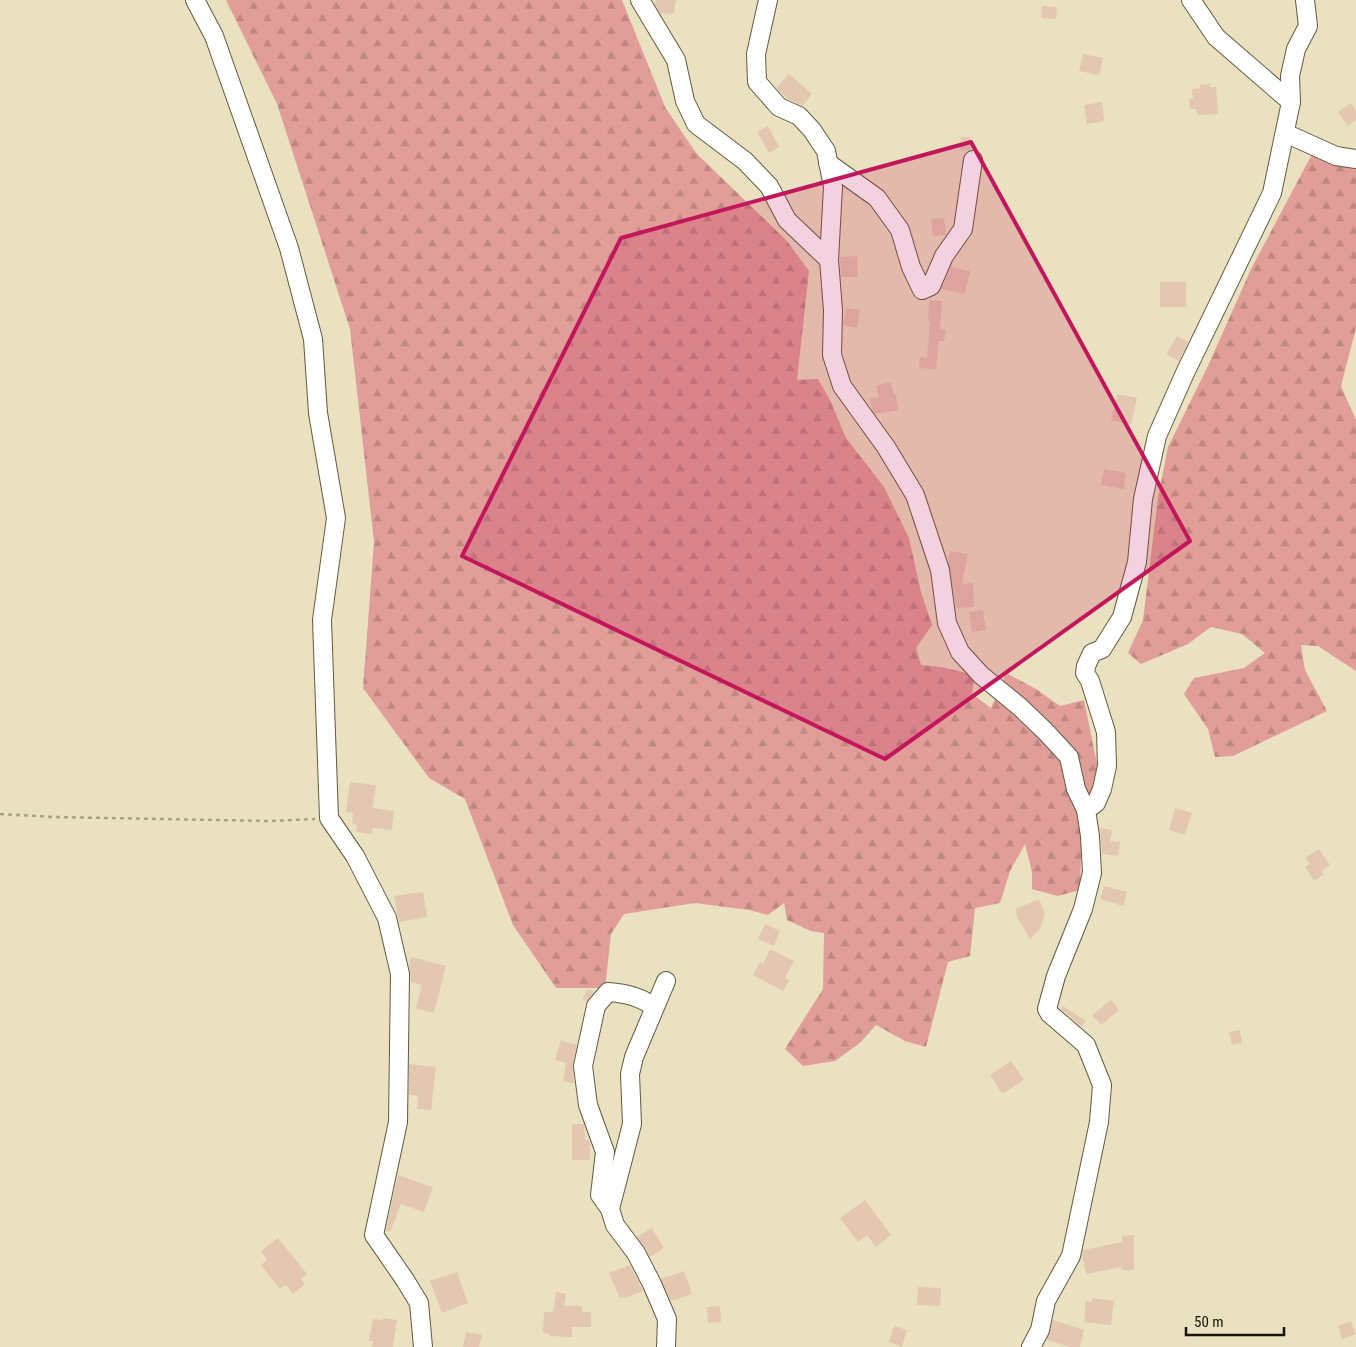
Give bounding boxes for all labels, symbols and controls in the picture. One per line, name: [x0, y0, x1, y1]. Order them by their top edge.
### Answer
scale bar: [1186, 1304, 1284, 1336]
text: 50 m: [1194, 1313, 1224, 1331]

